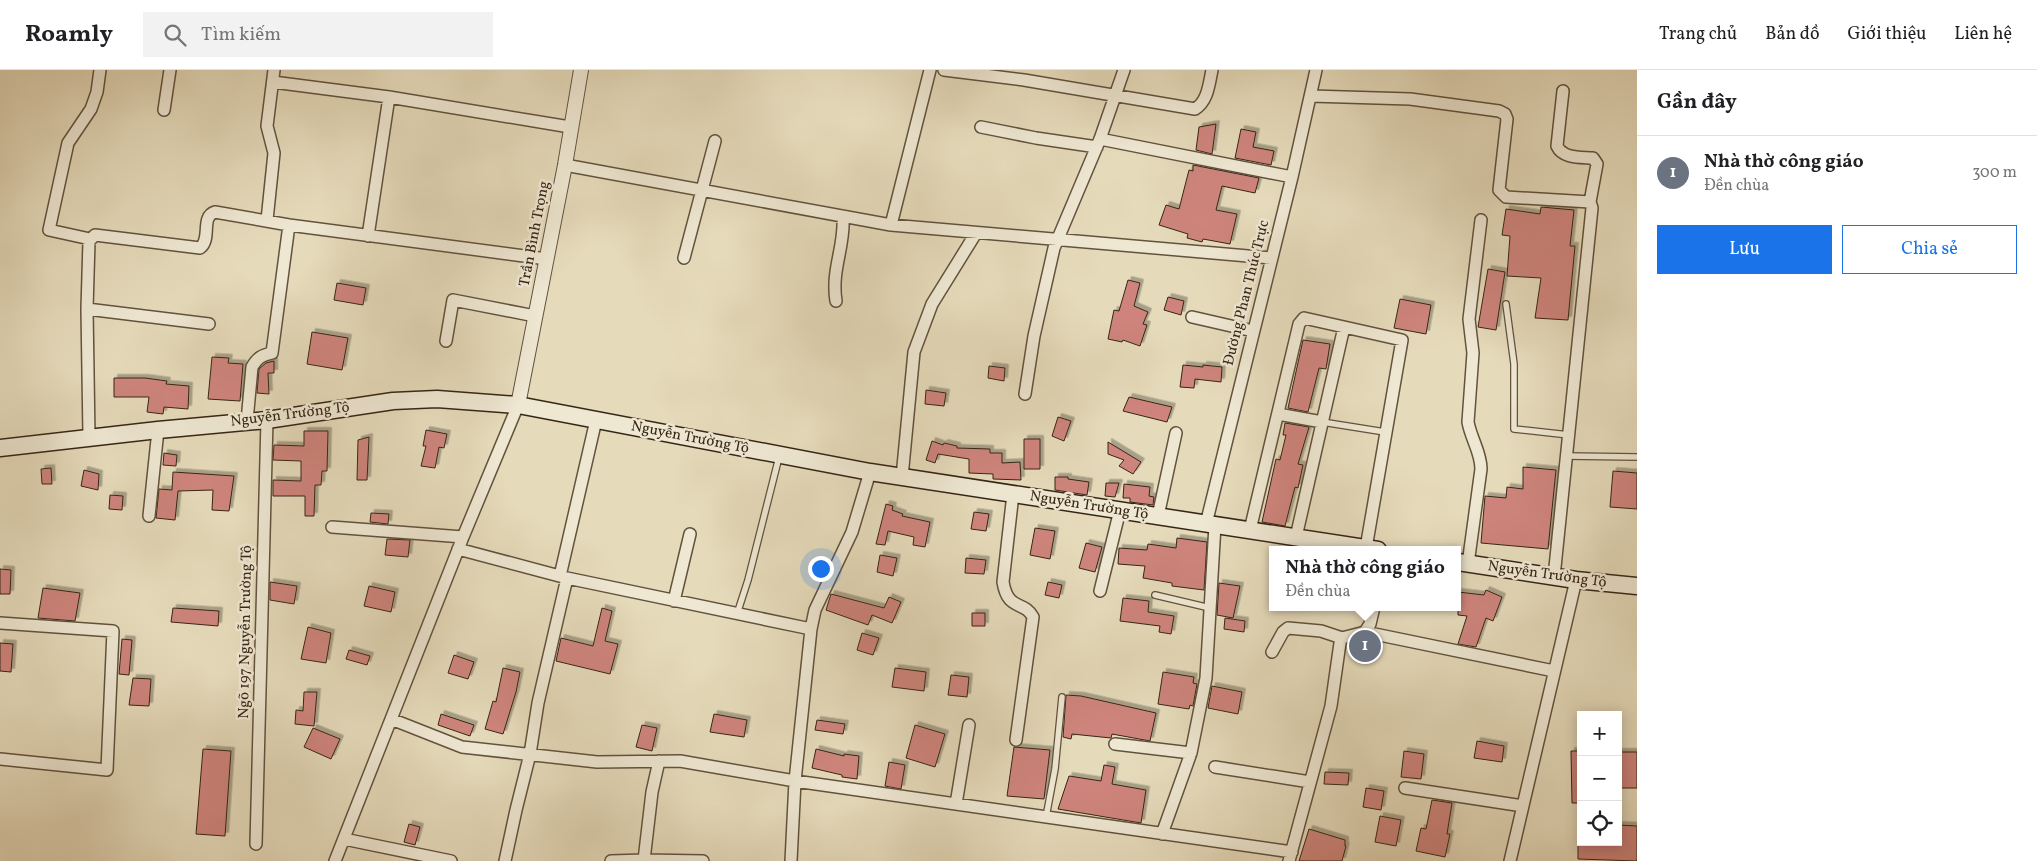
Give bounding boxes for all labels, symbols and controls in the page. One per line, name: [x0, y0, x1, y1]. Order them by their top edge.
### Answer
search box: [143, 12, 493, 57]
text: Roamly: [25, 18, 113, 52]
icon: search: [161, 21, 189, 49]
text: Tìm kiếm: [201, 22, 281, 48]
text: Trang chủ: [1659, 22, 1737, 47]
text: Bản đồ: [1765, 22, 1820, 47]
text: Giới thiệu: [1848, 22, 1926, 47]
text: Liên hệ: [1954, 22, 2012, 47]
text: Gần đây: [1657, 88, 1737, 117]
text: Nhà thờ công giáo: [1704, 149, 1864, 175]
text: 1: [1670, 162, 1676, 184]
text: 300 m: [1972, 162, 2017, 184]
text: Đền chùa: [1704, 175, 1769, 197]
street label: Trần Bình Trọng: [514, 179, 556, 289]
street label: Đường Phan Thúc Trực: [1219, 218, 1275, 368]
button: Lưu: [1657, 225, 1832, 274]
button: Chia sẻ: [1842, 225, 2017, 274]
street label: Nguyễn Trường Tộ: [229, 397, 351, 433]
street label: Nguyễn Trường Tộ: [629, 416, 751, 460]
street label: Nguyễn Trường Tộ: [1028, 486, 1150, 526]
street label: Ngõ 197 Nguyễn Trường Tộ: [234, 545, 258, 719]
popup: [1269, 546, 1461, 611]
text: Nhà thờ công giáo: [1285, 555, 1445, 581]
your location: [808, 556, 834, 582]
street label: Nguyễn Trường Tộ: [1486, 556, 1608, 594]
text: Đền chùa: [1285, 581, 1351, 603]
pin: 1: [1349, 627, 1381, 665]
map controls: [1577, 711, 1622, 846]
button: +: [1577, 711, 1622, 756]
button: −: [1577, 756, 1622, 801]
button: locate: [1577, 801, 1622, 846]

